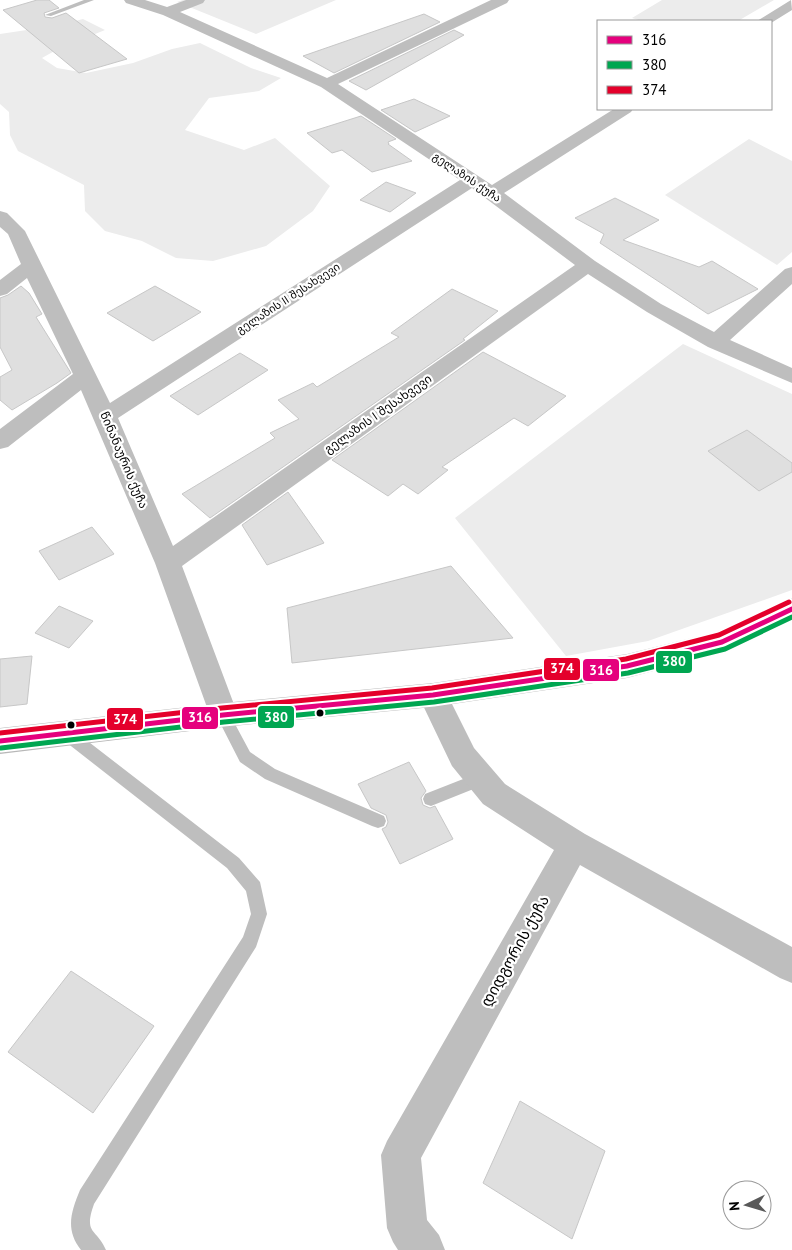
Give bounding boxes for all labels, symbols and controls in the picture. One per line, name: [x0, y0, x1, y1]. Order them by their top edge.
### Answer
legend: [597, 20, 772, 110]
text: 316: [642, 30, 667, 49]
text: 380: [642, 55, 667, 74]
text: 374: [642, 80, 667, 99]
street label: გელაზის ქუჩა: [430, 149, 504, 205]
street label: გელაზის II შესახვევი: [234, 259, 342, 337]
street label: გელაზის I შესახვევი: [321, 371, 435, 457]
street label: წინანაურის ქუჩა: [97, 409, 152, 511]
line badge: 380: [655, 650, 693, 674]
text: 380: [662, 652, 686, 670]
line badge: 374: [543, 657, 581, 681]
line badge: 316: [582, 658, 620, 682]
text: 374: [550, 659, 574, 677]
text: 316: [589, 661, 613, 679]
line badge: 380: [257, 705, 295, 729]
line badge: 316: [181, 706, 219, 730]
line badge: 374: [106, 707, 144, 731]
text: 316: [188, 708, 212, 726]
text: 380: [264, 708, 288, 726]
unlabelled marker: [315, 708, 325, 718]
text: 374: [113, 710, 137, 728]
unlabelled marker: [66, 720, 76, 730]
street label: დიდგორის ქუჩა: [476, 892, 553, 1010]
north arrow: [722, 1180, 772, 1230]
text: N: [725, 1201, 743, 1212]

